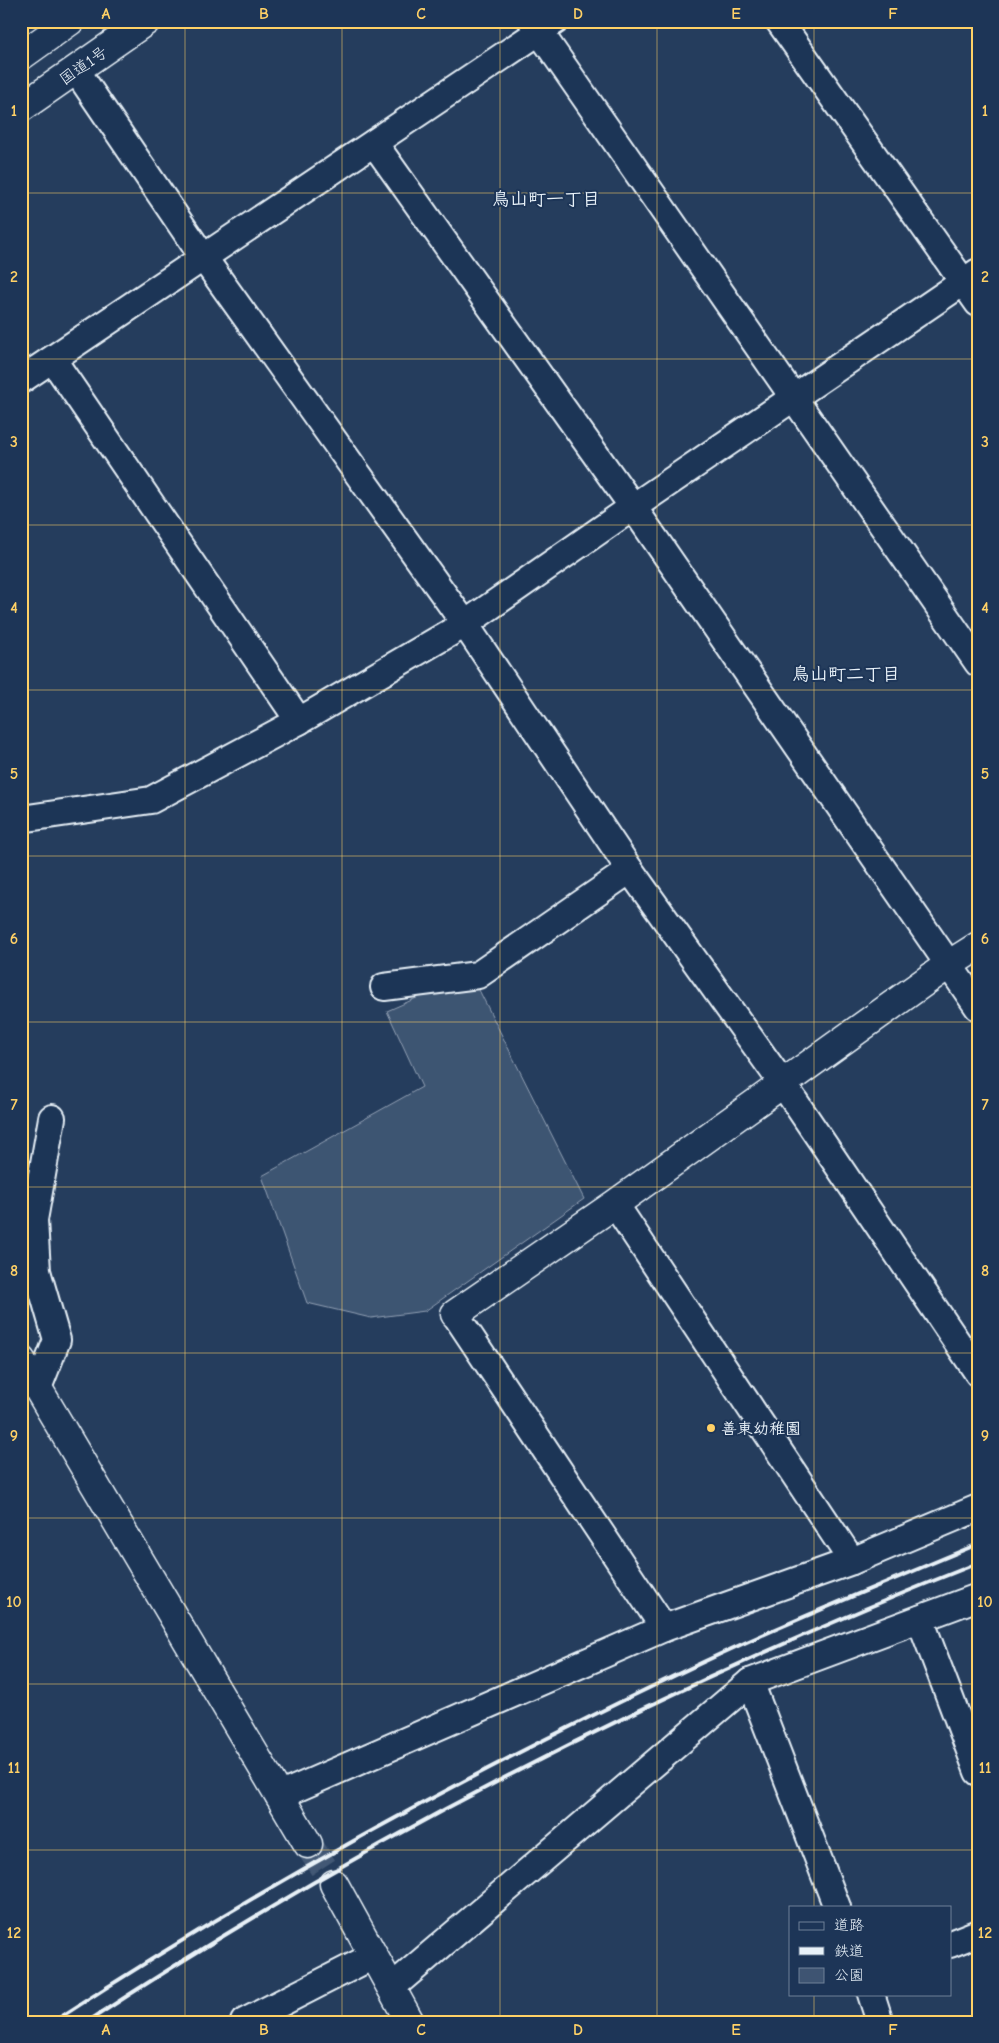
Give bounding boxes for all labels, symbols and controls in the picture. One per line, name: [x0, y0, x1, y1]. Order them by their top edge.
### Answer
text: A: [102, 5, 111, 23]
text: B: [259, 5, 269, 23]
text: C: [416, 5, 426, 23]
text: D: [573, 5, 583, 23]
text: E: [731, 5, 741, 23]
text: F: [888, 5, 898, 23]
street label: 国道1号: [56, 43, 111, 89]
text: 1: [11, 102, 17, 120]
text: 1: [982, 102, 988, 120]
district label: 鳥山町一丁目: [492, 189, 600, 210]
text: 2: [10, 268, 18, 286]
text: 2: [981, 268, 989, 286]
text: 3: [10, 433, 18, 451]
text: 3: [981, 433, 989, 451]
text: 4: [10, 599, 18, 617]
text: 4: [981, 599, 989, 617]
district label: 鳥山町二丁目: [792, 664, 900, 685]
text: 5: [10, 765, 18, 783]
text: 5: [981, 765, 989, 783]
text: 6: [10, 930, 18, 948]
text: 6: [981, 930, 989, 948]
text: 7: [10, 1096, 18, 1114]
text: 7: [981, 1096, 989, 1114]
text: 8: [10, 1262, 18, 1280]
text: 8: [981, 1262, 989, 1280]
place label: 善東幼稚園: [721, 1420, 801, 1438]
marker: 善東幼稚園: [705, 1422, 717, 1434]
text: 9: [10, 1427, 18, 1445]
text: 9: [981, 1427, 989, 1445]
text: 10: [6, 1593, 22, 1611]
text: 10: [977, 1593, 993, 1611]
text: 11: [8, 1759, 20, 1777]
text: 11: [979, 1759, 991, 1777]
legend: [789, 1906, 952, 1996]
text: 道路: [834, 1916, 864, 1934]
text: 12: [7, 1924, 21, 1942]
text: 12: [978, 1924, 992, 1942]
text: 鉄道: [834, 1942, 864, 1960]
text: 公園: [834, 1966, 864, 1984]
text: A: [102, 2021, 111, 2039]
text: B: [259, 2021, 269, 2039]
text: C: [416, 2021, 426, 2039]
text: D: [573, 2021, 583, 2039]
text: E: [731, 2021, 741, 2039]
text: F: [888, 2021, 898, 2039]

